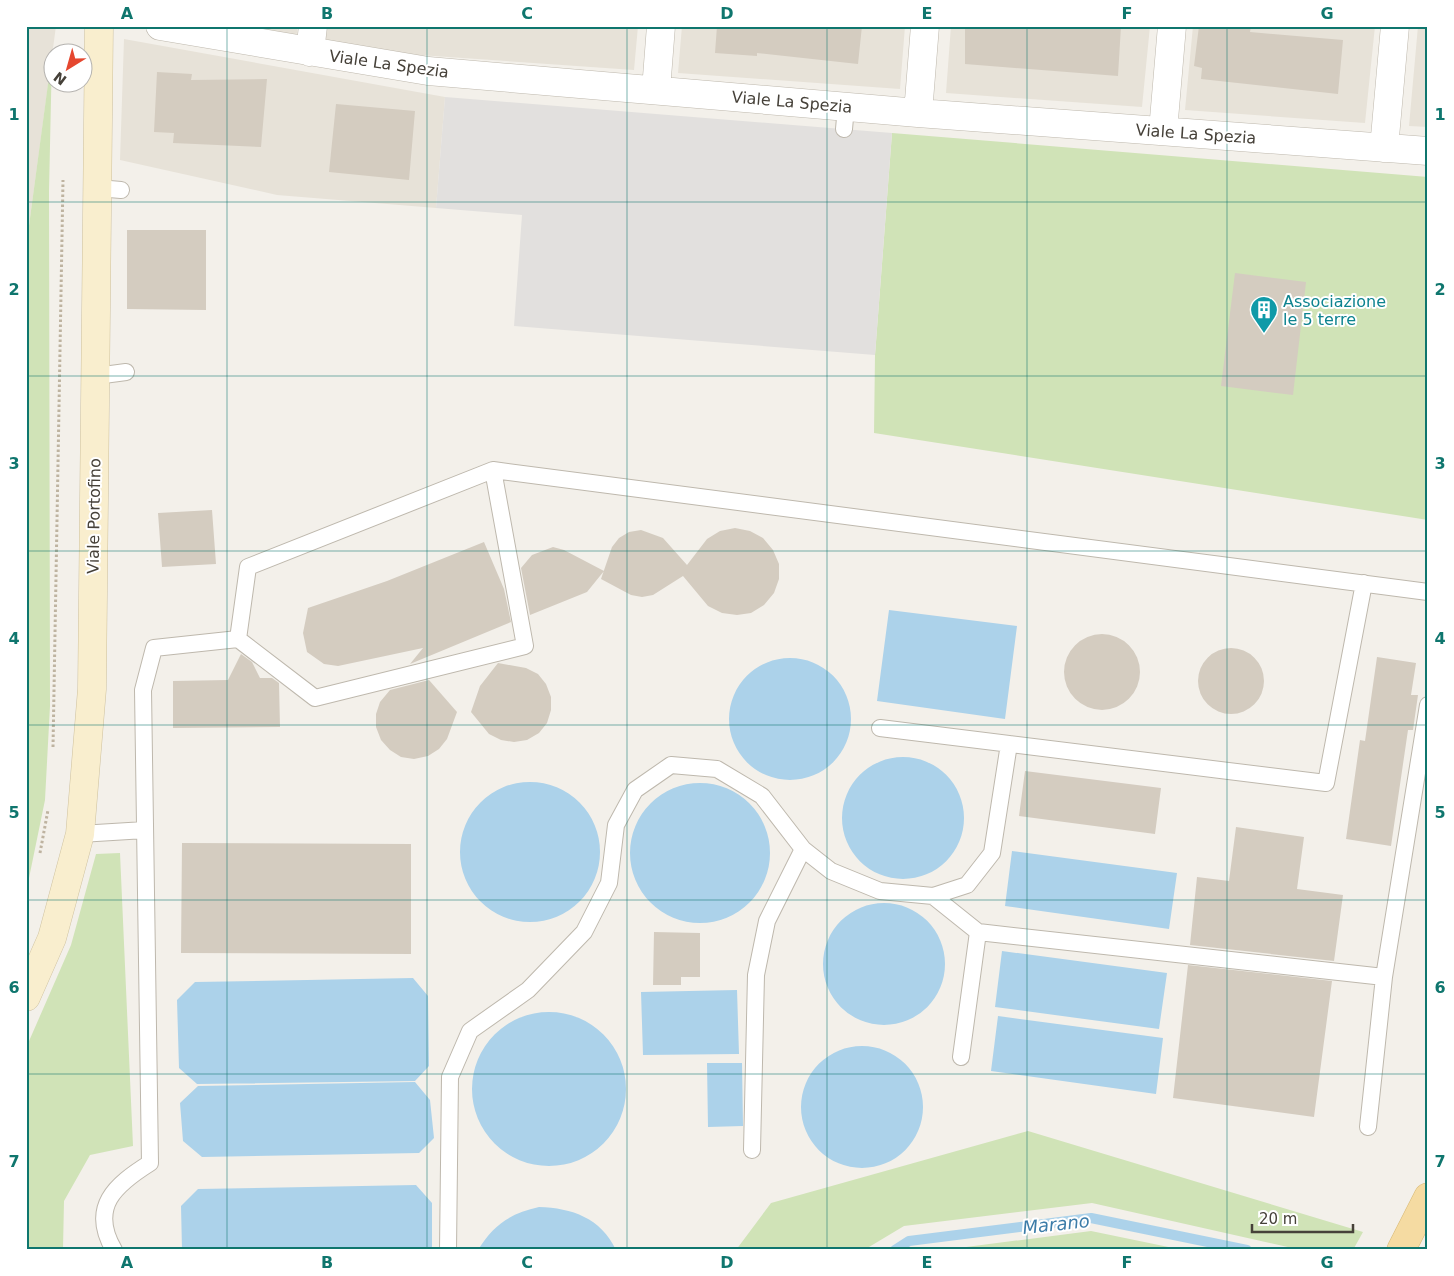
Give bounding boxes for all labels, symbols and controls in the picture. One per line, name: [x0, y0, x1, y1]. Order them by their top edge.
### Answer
text: A: [121, 4, 134, 23]
text: B: [321, 4, 333, 23]
text: C: [521, 4, 533, 23]
text: D: [720, 4, 734, 23]
text: E: [922, 4, 932, 23]
text: F: [1122, 4, 1132, 23]
text: G: [1320, 4, 1334, 23]
north arrow: [42, 42, 92, 92]
street label: Viale La Spezia: [328, 46, 450, 82]
text: N: [51, 68, 70, 88]
street label: Viale La Spezia: [731, 87, 853, 117]
text: 1: [8, 105, 20, 124]
text: 1: [1434, 105, 1446, 124]
street label: Viale La Spezia: [1135, 120, 1257, 148]
text: 2: [8, 280, 20, 299]
text: 2: [1434, 280, 1446, 299]
place label: Associazione le 5 terre: [1283, 292, 1386, 329]
building icon: Associazione le 5 terre: [1249, 295, 1279, 334]
text: 3: [8, 454, 20, 473]
text: 3: [1434, 454, 1446, 473]
street label: Viale Portofino: [83, 458, 105, 574]
text: 4: [8, 629, 20, 648]
text: 4: [1434, 629, 1446, 648]
text: 5: [8, 803, 20, 822]
text: 5: [1434, 803, 1446, 822]
text: 6: [8, 978, 20, 997]
text: 6: [1434, 978, 1446, 997]
text: 7: [8, 1152, 20, 1171]
text: 7: [1434, 1152, 1446, 1171]
scale bar: [1252, 1201, 1353, 1233]
water label: Marano: [1021, 1210, 1091, 1238]
text: 20 m: [1259, 1210, 1297, 1228]
text: A: [121, 1253, 134, 1272]
text: B: [321, 1253, 333, 1272]
text: C: [521, 1253, 533, 1272]
text: D: [720, 1253, 734, 1272]
text: E: [922, 1253, 932, 1272]
text: F: [1122, 1253, 1132, 1272]
text: G: [1320, 1253, 1334, 1272]

